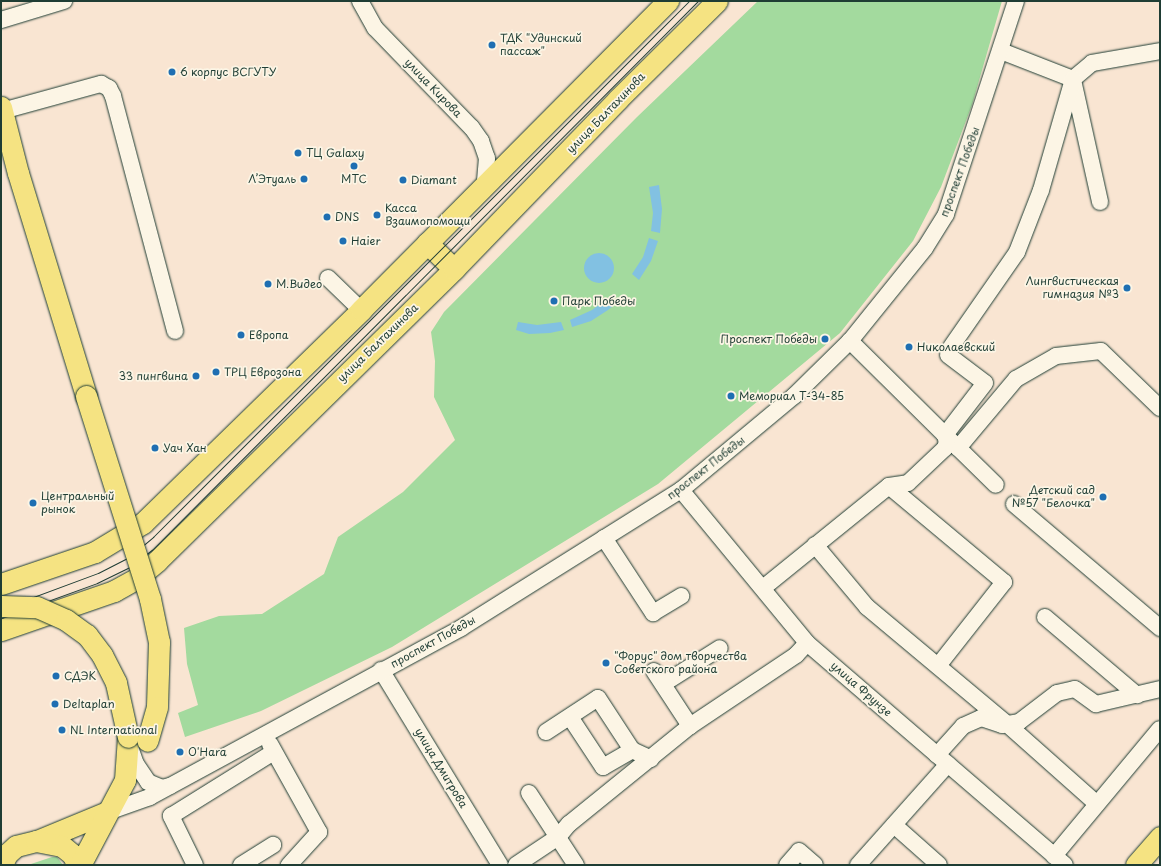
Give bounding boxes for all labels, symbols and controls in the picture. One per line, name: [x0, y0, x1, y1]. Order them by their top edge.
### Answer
place label: ТДК "Удинский пассаж": [500, 32, 582, 58]
marker: ТДК "Удинский пассаж": [487, 40, 497, 50]
street label: улица Кирова: [402, 56, 464, 120]
place label: 6 корпус ВСГУТУ: [180, 65, 277, 79]
marker: 6 корпус ВСГУТУ: [167, 67, 177, 77]
street label: улица Балтахинова: [564, 70, 648, 156]
street label: проспект Победы: [938, 125, 982, 219]
place label: ТЦ Galaxy: [306, 146, 365, 160]
marker: ТЦ Galaxy: [293, 148, 303, 158]
marker: МТС: [349, 161, 359, 171]
place label: Л’Этуаль: [248, 172, 296, 186]
place label: МТС: [341, 172, 367, 186]
place label: Diamant: [411, 173, 457, 187]
marker: Л’Этуаль: [299, 174, 309, 184]
marker: Diamant: [398, 175, 408, 185]
place label: Касса Взаимопомощи: [385, 202, 470, 228]
place label: DNS: [335, 210, 359, 224]
marker: Касса Взаимопомощи: [372, 210, 382, 220]
marker: DNS: [322, 212, 332, 222]
place label: Haier: [351, 234, 380, 248]
marker: Haier: [338, 236, 348, 246]
place label: Лингвистическая гимназия №3: [1026, 275, 1119, 301]
place label: М.Видео: [276, 277, 322, 291]
marker: М.Видео: [263, 279, 273, 289]
marker: Лингвистическая гимназия №3: [1122, 283, 1132, 293]
place label: Парк Победы: [562, 294, 636, 308]
marker: Парк Победы: [549, 296, 559, 306]
street label: улица Балтахинова: [335, 301, 421, 385]
place label: Европа: [249, 328, 289, 342]
marker: Европа: [236, 330, 246, 340]
place label: Проспект Победы: [720, 332, 817, 346]
marker: Проспект Победы: [820, 334, 830, 344]
place label: Николаевский: [917, 340, 995, 354]
marker: Николаевский: [904, 342, 914, 352]
place label: ТРЦ Еврозона: [224, 365, 302, 379]
marker: ТРЦ Еврозона: [211, 367, 221, 377]
place label: 33 пингвина: [118, 369, 188, 383]
marker: 33 пингвина: [191, 371, 201, 381]
place label: Мемориал Т-34-85: [739, 389, 844, 403]
marker: Мемориал Т-34-85: [726, 391, 736, 401]
street label: проспект Победы: [664, 433, 748, 503]
place label: Уач Хан: [163, 441, 207, 455]
marker: Уач Хан: [150, 443, 160, 453]
place label: Детский сад №57 "Белочка": [1011, 484, 1095, 510]
place label: Центральный рынок: [41, 490, 115, 516]
marker: Детский сад №57 "Белочка": [1098, 492, 1108, 502]
marker: Центральный рынок: [28, 498, 38, 508]
street label: проспект Победы: [388, 613, 478, 671]
place label: "Форус" дом творчества Советского района: [614, 650, 748, 676]
marker: "Форус" дом творчества Советского района: [601, 658, 611, 668]
street label: улица Фрунзе: [828, 659, 894, 719]
place label: СДЭК: [64, 669, 96, 683]
marker: СДЭК: [51, 671, 61, 681]
place label: Deltaplan: [63, 697, 115, 711]
marker: Deltaplan: [50, 699, 60, 709]
place label: NL International: [70, 723, 159, 737]
marker: NL International: [57, 725, 67, 735]
street label: улица Дмитрова: [412, 725, 470, 811]
place label: O'Hara: [188, 745, 227, 759]
marker: O'Hara: [175, 747, 185, 757]

